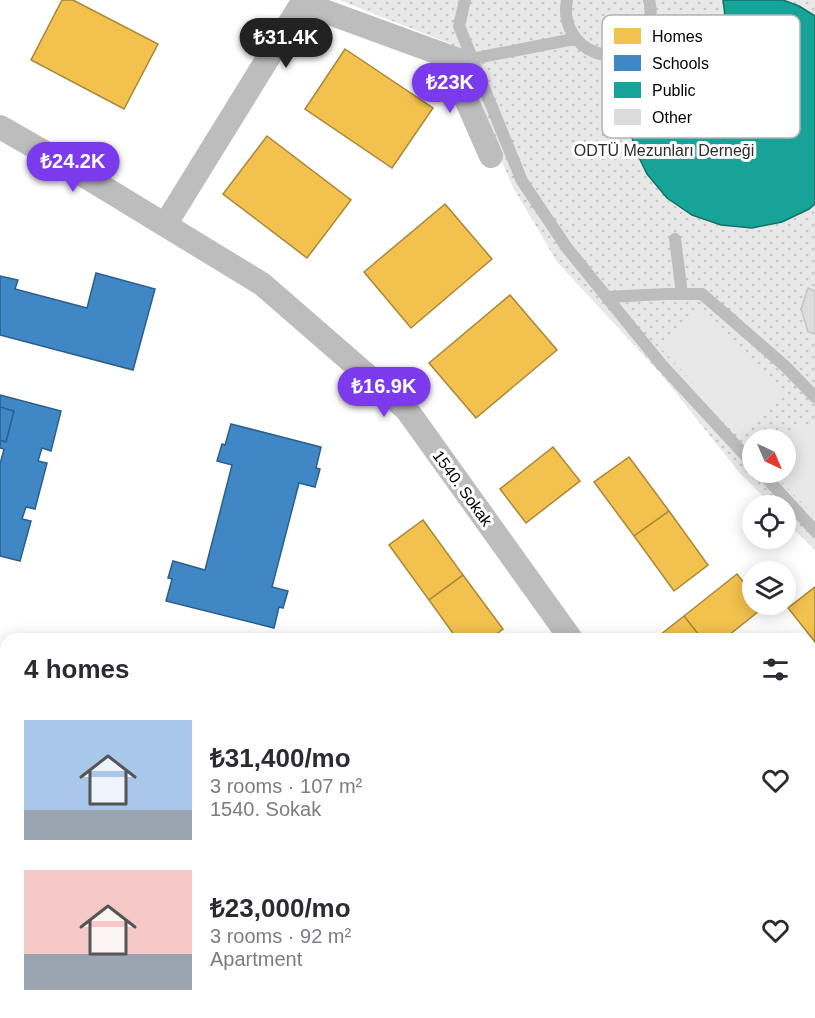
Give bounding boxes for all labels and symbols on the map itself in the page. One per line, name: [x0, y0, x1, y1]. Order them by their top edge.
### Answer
legend: [602, 15, 800, 138]
pin: ₺31.4K: [237, 18, 335, 69]
text: Homes: [652, 28, 703, 45]
text: Schools: [652, 55, 709, 72]
pin: ₺23K: [414, 63, 486, 114]
text: Public: [652, 82, 696, 99]
text: Other: [652, 109, 693, 126]
pin: ₺24.2K: [24, 142, 122, 193]
park label: ODTÜ Mezunları Derneği: [574, 142, 754, 159]
pin: ₺16.9K: [335, 367, 433, 418]
north arrow: [742, 429, 796, 483]
street label: 1540. Sokak: [430, 447, 496, 530]

